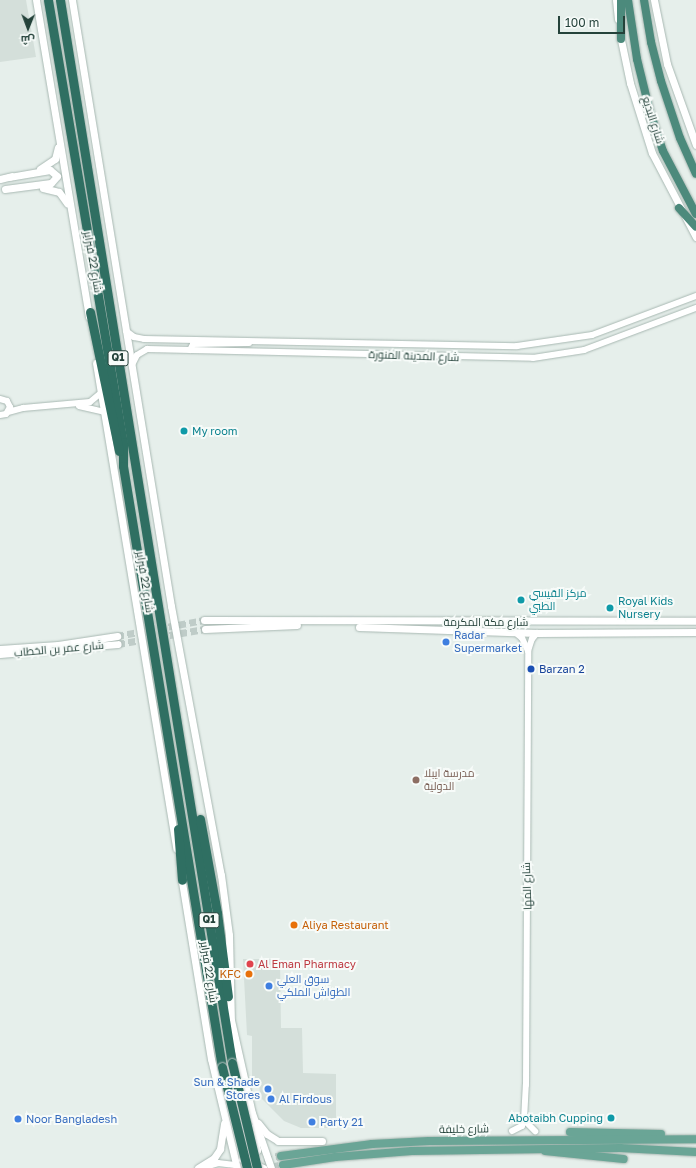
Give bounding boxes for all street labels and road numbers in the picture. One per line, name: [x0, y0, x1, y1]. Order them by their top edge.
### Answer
street label: شارع البديع: [639, 95, 667, 145]
street label: شارع 22 فبراير: [81, 230, 105, 294]
street label: شارع المدينة المنورة: [368, 348, 460, 364]
road number: Q1: [107, 350, 129, 366]
street label: شارع 22 فبراير: [134, 550, 156, 614]
street label: شارع مكة المكرمة: [444, 615, 528, 629]
street label: شارع عمر بن الخطاب: [13, 638, 105, 660]
street label: شارع المها: [520, 862, 534, 910]
road number: Q1: [198, 912, 220, 928]
street label: شارع 22 فبراير: [198, 940, 220, 1004]
street label: شارع خليفة: [439, 1122, 489, 1136]

